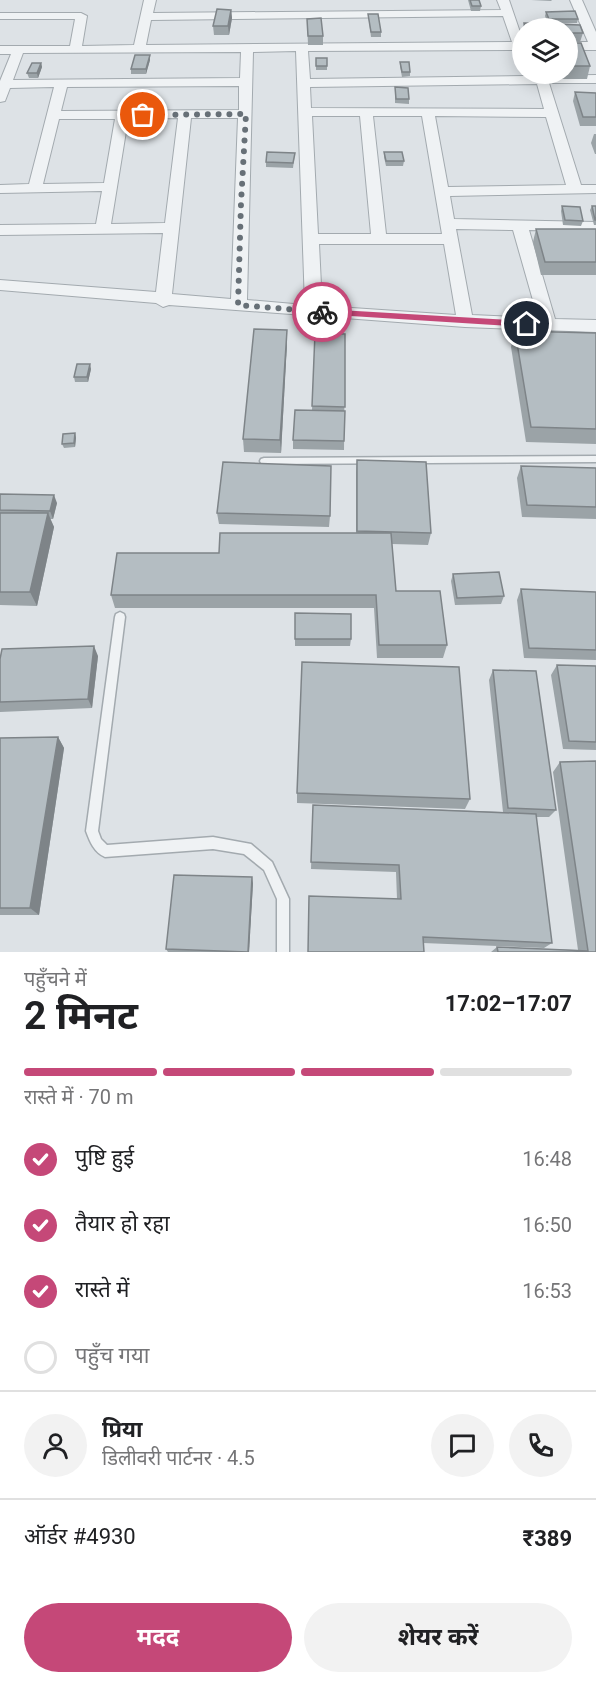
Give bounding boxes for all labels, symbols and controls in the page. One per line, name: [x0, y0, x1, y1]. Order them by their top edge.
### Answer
map controls: [512, 18, 578, 84]
button: layers: [512, 18, 578, 84]
pin: [117, 89, 168, 140]
icon: bag: [126, 98, 159, 131]
courier: [292, 282, 352, 342]
icon: bike: [306, 296, 339, 329]
pin: [501, 298, 552, 349]
icon: home: [510, 307, 543, 340]
text: पहुँचने में: [24, 967, 87, 991]
text: 17:02–17:07: [445, 991, 572, 1016]
text: 2 मिनट: [24, 993, 138, 1039]
text: रास्ते में · 70 m: [24, 1085, 134, 1109]
icon: check: [24, 1143, 57, 1176]
text: पुष्टि हुई: [75, 1145, 134, 1170]
text: 16:48: [522, 1147, 572, 1171]
icon: check: [24, 1209, 57, 1242]
text: तैयार हो रहा: [75, 1211, 170, 1236]
text: 16:50: [522, 1213, 572, 1237]
icon: check: [24, 1275, 57, 1308]
text: रास्ते में: [75, 1277, 129, 1302]
text: 16:53: [522, 1279, 572, 1303]
text: पहुँच गया: [75, 1343, 149, 1368]
button: person: [24, 1414, 87, 1477]
button: chat: [431, 1414, 494, 1477]
button: phone: [509, 1414, 572, 1477]
text: प्रिया: [102, 1417, 142, 1442]
text: डिलीवरी पार्टनर · 4.5: [102, 1446, 255, 1470]
text: ऑर्डर #4930: [24, 1524, 136, 1549]
text: ₹389: [523, 1526, 572, 1551]
button: मदद: [24, 1603, 292, 1672]
button: शेयर करें: [304, 1603, 572, 1672]

